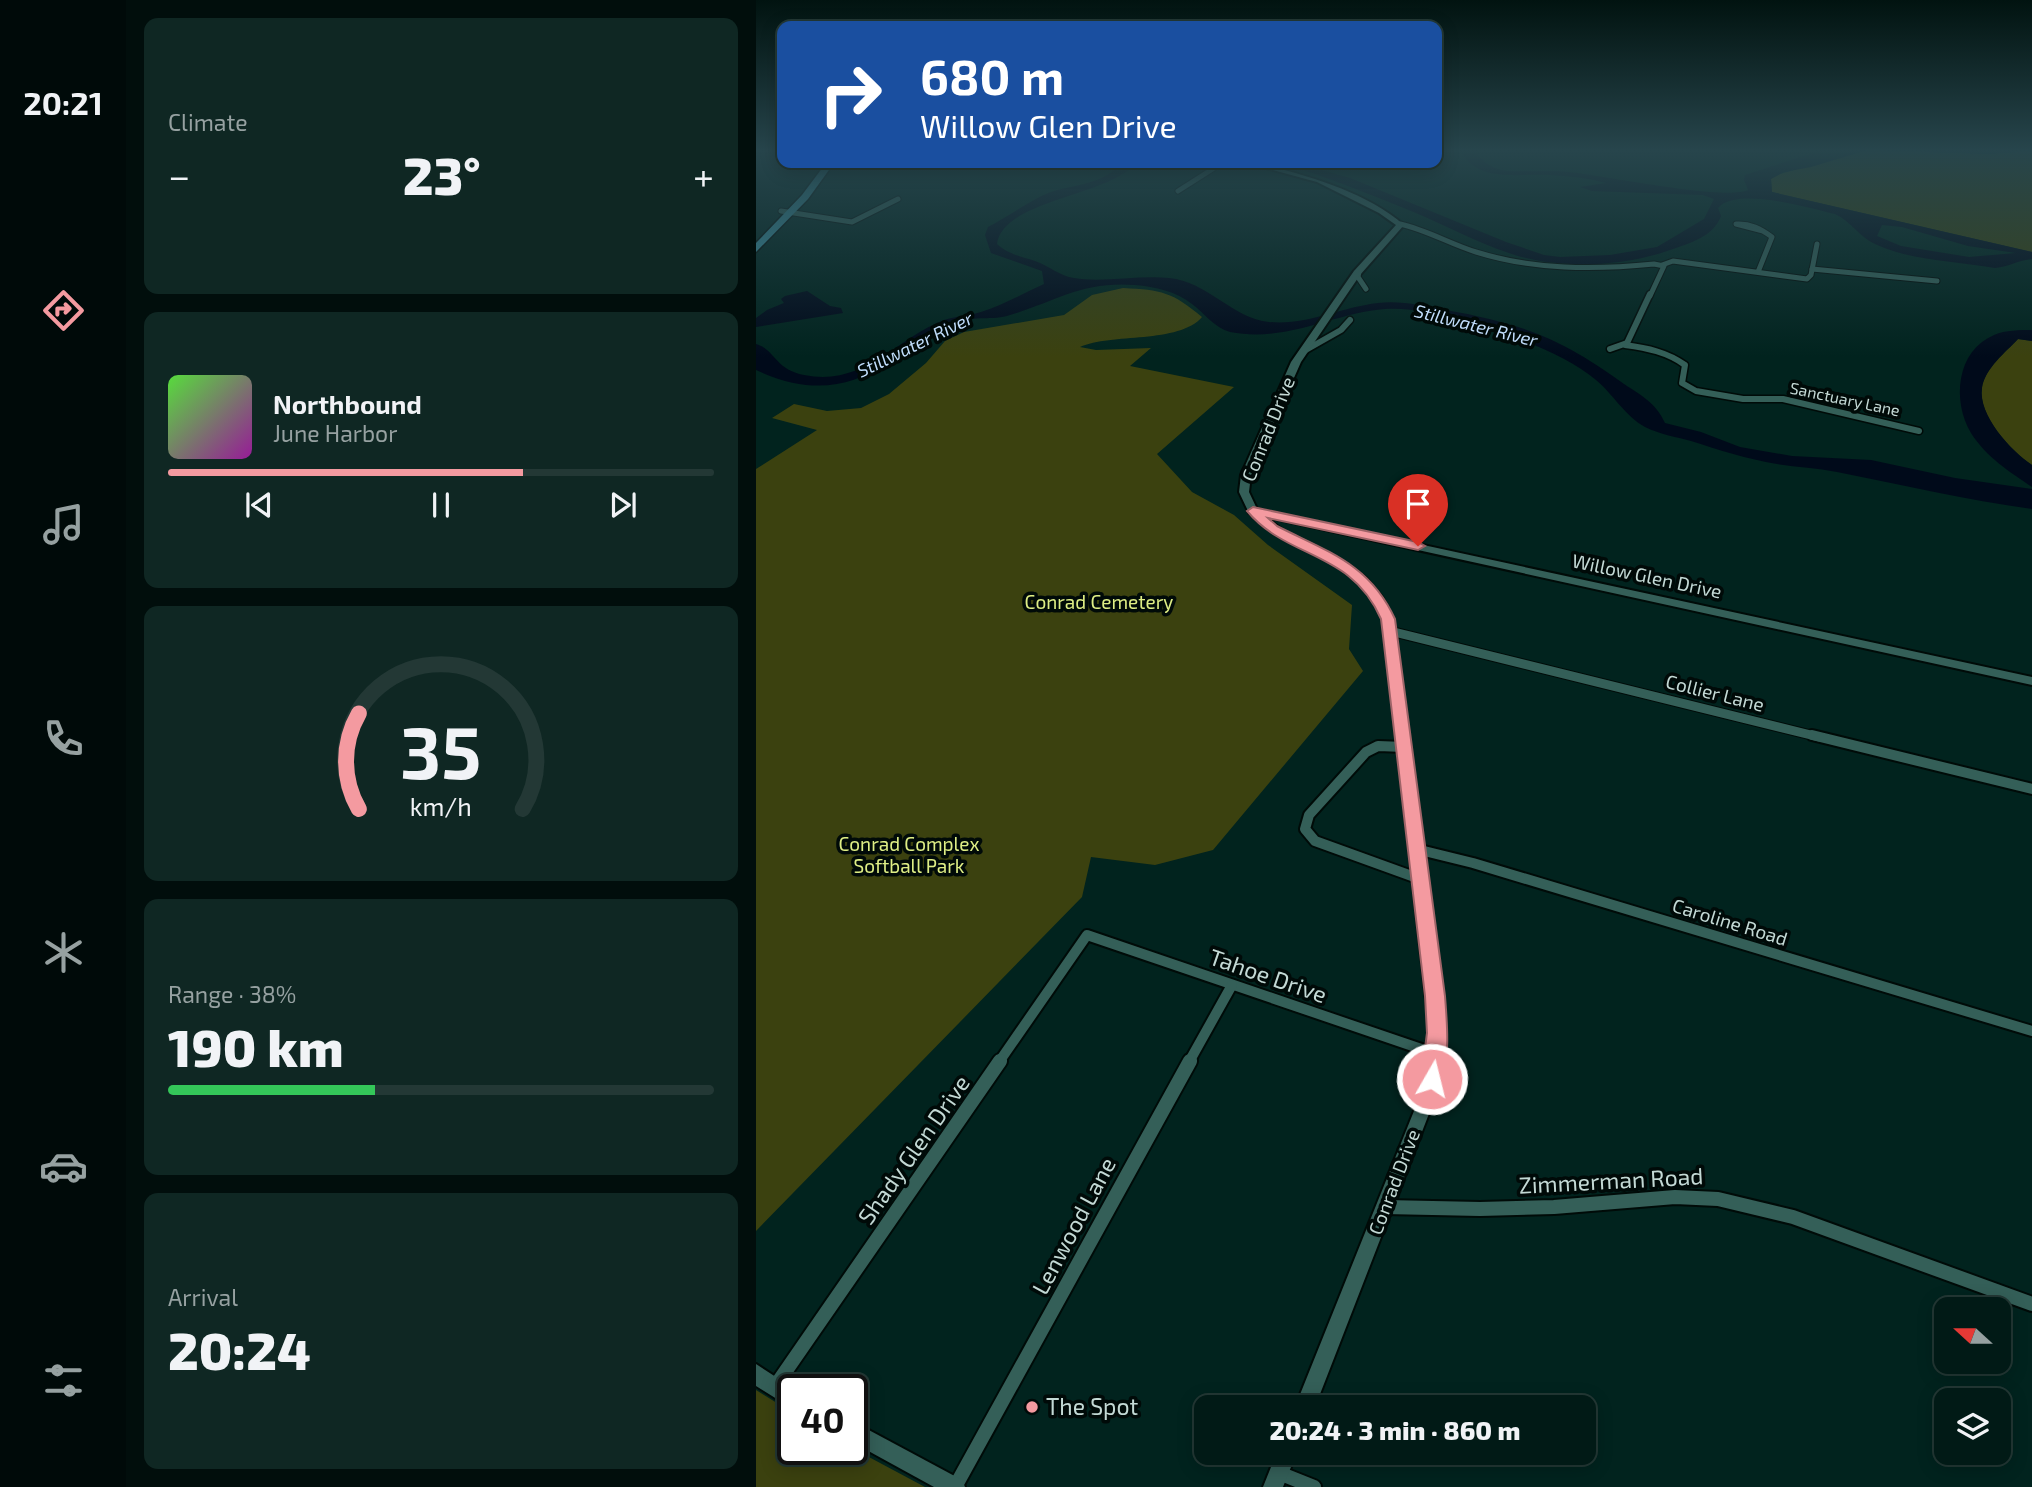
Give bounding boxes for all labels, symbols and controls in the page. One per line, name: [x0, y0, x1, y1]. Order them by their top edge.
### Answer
text: 680 m: [920, 46, 1064, 105]
icon: right: [805, 49, 896, 140]
text: 20:21: [23, 83, 103, 121]
text: Willow Glen Drive: [920, 106, 1177, 144]
text: Climate: [168, 108, 248, 136]
text: 23°: [403, 143, 481, 205]
text: −: [168, 152, 190, 198]
text: +: [693, 152, 714, 198]
icon: directions: [39, 286, 88, 335]
water label: Stillwater River: [1412, 299, 1541, 351]
water label: Stillwater River: [853, 306, 977, 382]
street label: Conrad Drive: [1236, 373, 1299, 485]
street label: Sanctuary Lane: [1788, 378, 1902, 419]
text: Northbound: [273, 388, 422, 419]
text: June Harbor: [273, 419, 397, 447]
pin: [1388, 474, 1448, 546]
icon: arrive: [1399, 485, 1437, 523]
icon: previous: [240, 486, 278, 524]
icon: pause: [422, 486, 460, 524]
icon: next: [604, 486, 642, 524]
icon: music: [39, 500, 88, 549]
street label: Willow Glen Drive: [1570, 548, 1724, 603]
park label: Conrad Cemetery: [1025, 590, 1173, 613]
street label: Collier Lane: [1663, 669, 1767, 716]
text: 35: [400, 707, 482, 795]
icon: phone: [39, 714, 88, 763]
text: km/h: [410, 791, 472, 821]
park label: Conrad Complex Softball Park: [839, 832, 980, 877]
street label: Caroline Road: [1670, 893, 1790, 950]
icon: climate: [39, 928, 88, 977]
street label: Tahoe Drive: [1206, 942, 1331, 1008]
text: Range · 38%: [168, 980, 296, 1008]
text: 190 km: [168, 1015, 344, 1077]
position arrow: [1395, 1042, 1469, 1116]
street label: Shady Glen Drive: [851, 1069, 975, 1229]
street label: Conrad Drive: [1363, 1126, 1424, 1238]
icon: car: [39, 1142, 88, 1191]
street label: Lenwood Lane: [1025, 1152, 1121, 1299]
street label: Zimmerman Road: [1518, 1161, 1704, 1199]
text: Arrival: [168, 1283, 238, 1311]
north arrow: [1934, 1297, 2011, 1374]
map controls: [1934, 1297, 2011, 1465]
text: 20:24: [168, 1318, 311, 1380]
icon: filters: [39, 1356, 88, 1405]
speed limit sign: 40: [777, 1374, 868, 1465]
button: layers: [1934, 1388, 2011, 1465]
place label: The Spot: [1046, 1392, 1138, 1420]
marker: The Spot: [1024, 1399, 1040, 1415]
text: 20:24 · 3 min · 860 m: [1269, 1414, 1521, 1445]

